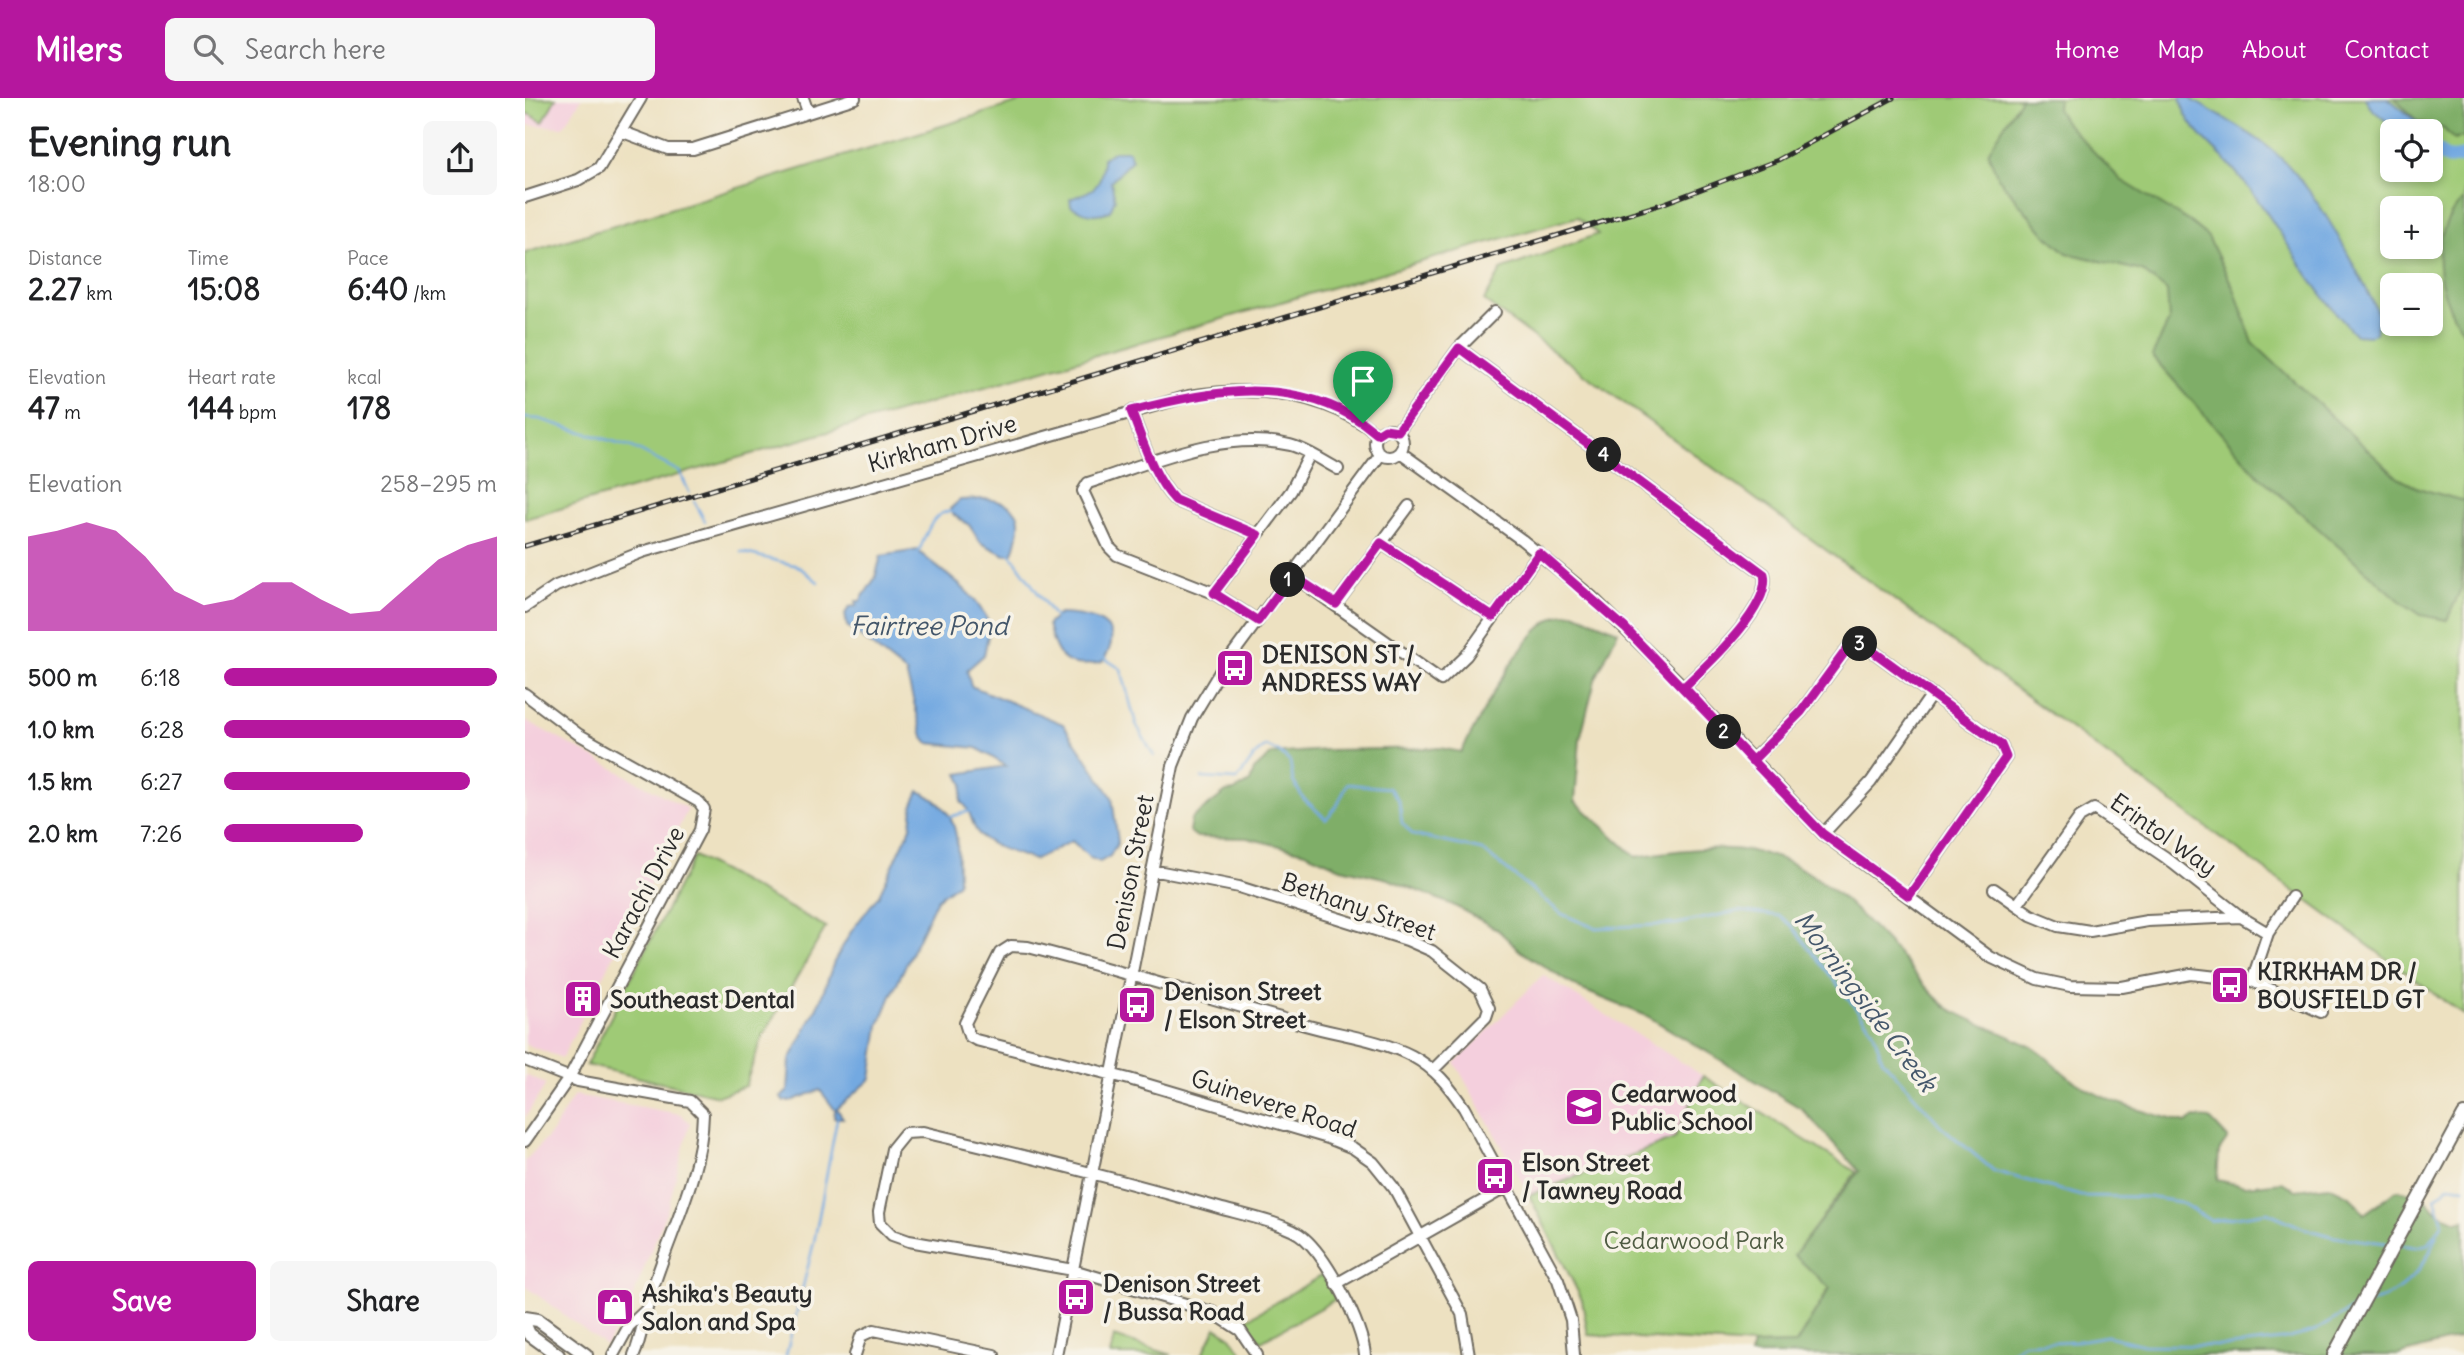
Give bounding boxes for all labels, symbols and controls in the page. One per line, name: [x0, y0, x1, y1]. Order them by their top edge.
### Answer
search box: [165, 18, 655, 81]
text: Milers: [35, 28, 123, 70]
icon: search: [189, 30, 227, 68]
text: Search here: [245, 33, 386, 66]
text: Home: [2055, 34, 2119, 64]
text: Map: [2157, 34, 2204, 64]
text: About: [2242, 34, 2306, 64]
text: Contact: [2344, 34, 2429, 64]
text: Evening run: [28, 119, 231, 166]
map controls: [2380, 119, 2443, 336]
button: locate: [2380, 119, 2443, 182]
button: share: [423, 121, 497, 195]
text: 18:00: [28, 169, 86, 198]
button: +: [2380, 196, 2443, 259]
text: Distance: [28, 246, 102, 270]
text: Time: [188, 246, 229, 270]
text: Pace: [347, 246, 389, 270]
text: 2.27: [28, 270, 82, 308]
text: 15:08: [188, 270, 261, 308]
text: 6:40: [347, 270, 409, 308]
button: −: [2380, 273, 2443, 336]
text: km: [82, 281, 113, 305]
text: /km: [409, 281, 446, 305]
pin: [1333, 351, 1393, 423]
icon: arrive: [1344, 362, 1382, 400]
text: Elevation: [28, 365, 106, 389]
text: Heart rate: [188, 365, 276, 389]
text: kcal: [347, 365, 382, 389]
text: 47: [28, 389, 60, 427]
text: 144: [188, 389, 234, 427]
text: 178: [347, 389, 391, 427]
text: m: [60, 400, 81, 424]
text: bpm: [234, 400, 277, 424]
street label: Kirkham Drive: [864, 407, 1020, 479]
pin: 4: [1587, 438, 1621, 472]
text: 4: [1598, 442, 1609, 466]
text: Elevation: [28, 469, 122, 498]
text: 258–295 m: [380, 469, 497, 498]
pin: 1: [1271, 562, 1305, 598]
text: 1: [1284, 567, 1291, 591]
water label: Fairtree Pond: [850, 609, 1012, 642]
pin: 3: [1843, 626, 1877, 662]
text: 3: [1854, 631, 1865, 655]
place label: DENISON ST / ANDRESS WAY: [1262, 639, 1422, 697]
bus stop icon: DENISON ST / ANDRESS WAY: [1214, 647, 1256, 689]
text: 500 m: [28, 663, 97, 692]
text: 6:18: [140, 663, 181, 692]
pin: 2: [1707, 714, 1741, 750]
text: 1.0 km: [28, 715, 94, 744]
text: 6:28: [140, 715, 184, 744]
text: 2: [1718, 719, 1729, 743]
text: 1.5 km: [28, 767, 93, 796]
text: 6:27: [140, 767, 182, 796]
street label: Erintol Way: [2105, 786, 2223, 882]
street label: Denison Street: [1100, 792, 1160, 952]
text: 2.0 km: [28, 819, 98, 848]
text: 7:26: [140, 819, 182, 848]
street label: Karachi Drive: [596, 821, 690, 963]
street label: Bethany Street: [1278, 866, 1440, 946]
water label: Morningside Creek: [1787, 904, 1946, 1099]
place label: KIRKHAM DR / BOUSFIELD GT: [2257, 956, 2425, 1014]
bus stop icon: KIRKHAM DR / BOUSFIELD GT: [2209, 964, 2251, 1006]
place label: Denison Street / Elson Street: [1164, 976, 1322, 1034]
building icon: Southeast Dental: [562, 978, 604, 1020]
place label: Southeast Dental: [610, 984, 795, 1014]
bus stop icon: Denison Street / Elson Street: [1116, 984, 1158, 1026]
street label: Guinevere Road: [1188, 1062, 1360, 1144]
place label: Cedarwood Public School: [1611, 1078, 1753, 1136]
school or university icon: Cedarwood Public School: [1563, 1086, 1605, 1128]
place label: Elson Street / Tawney Road: [1522, 1147, 1682, 1205]
bus stop icon: Elson Street / Tawney Road: [1474, 1155, 1516, 1197]
park label: Cedarwood Park: [1604, 1225, 1784, 1255]
button: Save: [28, 1261, 256, 1341]
button: Share: [270, 1261, 497, 1341]
place label: Denison Street / Bussa Road: [1103, 1268, 1261, 1326]
bus stop icon: Denison Street / Bussa Road: [1055, 1276, 1097, 1318]
place label: Ashika's Beauty Salon and Spa: [642, 1278, 813, 1336]
shop icon: Ashika's Beauty Salon and Spa: [594, 1286, 636, 1328]

